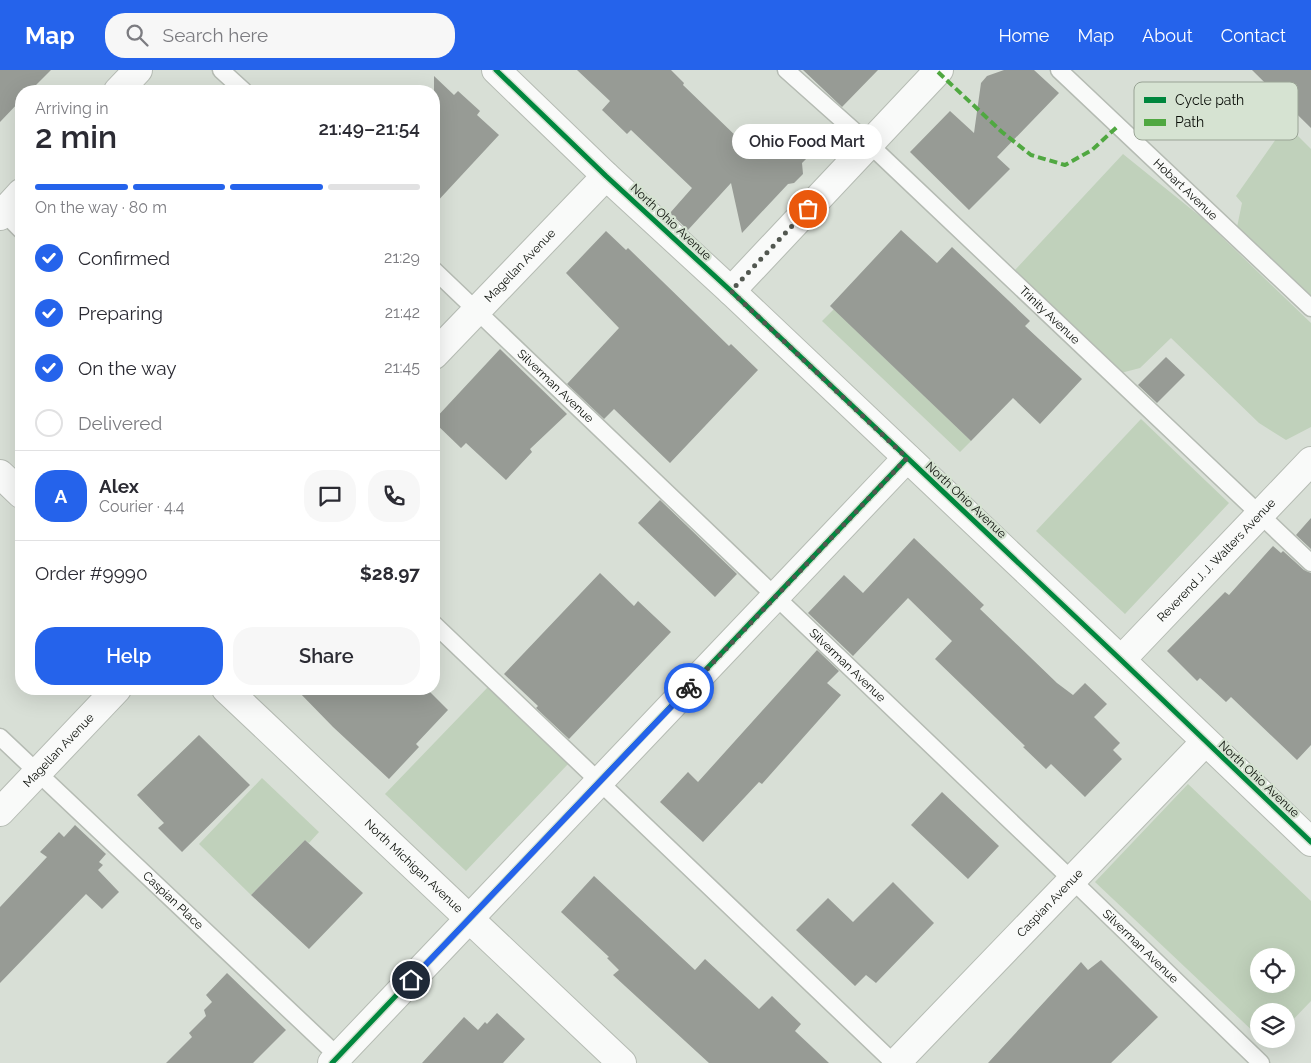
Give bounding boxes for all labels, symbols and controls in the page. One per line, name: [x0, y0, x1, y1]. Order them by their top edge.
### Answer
search box: [105, 13, 455, 58]
text: Map: [25, 21, 75, 50]
icon: search: [123, 21, 151, 49]
text: Search here: [163, 24, 268, 46]
text: Home: [998, 25, 1049, 46]
text: Map: [1077, 25, 1114, 46]
text: About: [1142, 25, 1193, 46]
text: Contact: [1221, 25, 1286, 46]
legend: [1134, 82, 1298, 140]
text: Cycle path: [1175, 92, 1244, 108]
text: Arriving in: [35, 99, 109, 118]
text: Path: [1175, 114, 1204, 130]
text: 21:49–21:54: [318, 117, 420, 139]
text: 2 min: [35, 118, 117, 155]
callout: Ohio Food Mart: [733, 124, 883, 159]
text: Ohio Food Mart: [749, 132, 865, 151]
street label: Hobart Avenue: [1151, 156, 1220, 223]
street label: North Ohio Avenue: [628, 181, 714, 263]
pin: [787, 188, 829, 230]
icon: bag: [794, 195, 822, 223]
text: On the way · 80 m: [35, 198, 167, 217]
street label: Magellan Avenue: [481, 226, 558, 305]
icon: check: [35, 244, 63, 272]
text: Confirmed: [78, 247, 170, 269]
text: 21:29: [384, 248, 420, 267]
street label: Trinity Avenue: [1017, 283, 1083, 347]
icon: check: [35, 299, 63, 327]
text: Preparing: [78, 302, 163, 324]
text: 21:42: [385, 303, 420, 322]
street label: Silverman Avenue: [515, 347, 596, 426]
icon: check: [35, 354, 63, 382]
text: On the way: [78, 357, 177, 379]
text: 21:45: [384, 358, 420, 377]
text: Delivered: [78, 412, 162, 434]
street label: North Ohio Avenue: [923, 459, 1009, 541]
button: chat: [304, 470, 356, 522]
button: phone: [368, 470, 420, 522]
text: Alex: [99, 475, 139, 497]
text: A: [55, 485, 67, 507]
street label: Reverend J. J. Walters Avenue: [1154, 496, 1278, 625]
text: Courier · 4.4: [99, 497, 184, 516]
text: Order #9990: [35, 562, 148, 584]
text: $28.97: [360, 562, 420, 584]
street label: Silverman Avenue: [807, 626, 888, 705]
button: Help: [35, 627, 223, 685]
button: Share: [233, 627, 420, 685]
courier: [664, 663, 714, 713]
icon: bike: [675, 674, 703, 702]
street label: Magellan Avenue: [20, 711, 97, 790]
street label: North Ohio Avenue: [1216, 738, 1302, 820]
street label: North Michigan Avenue: [362, 816, 466, 916]
street label: Caspian Avenue: [1014, 866, 1086, 940]
street label: Caspian Place: [140, 869, 206, 932]
street label: Silverman Avenue: [1100, 907, 1181, 986]
map controls: [1250, 948, 1295, 1048]
button: locate: [1250, 948, 1295, 993]
pin: [390, 959, 432, 1001]
icon: home: [397, 966, 425, 994]
button: layers: [1250, 1003, 1295, 1048]

